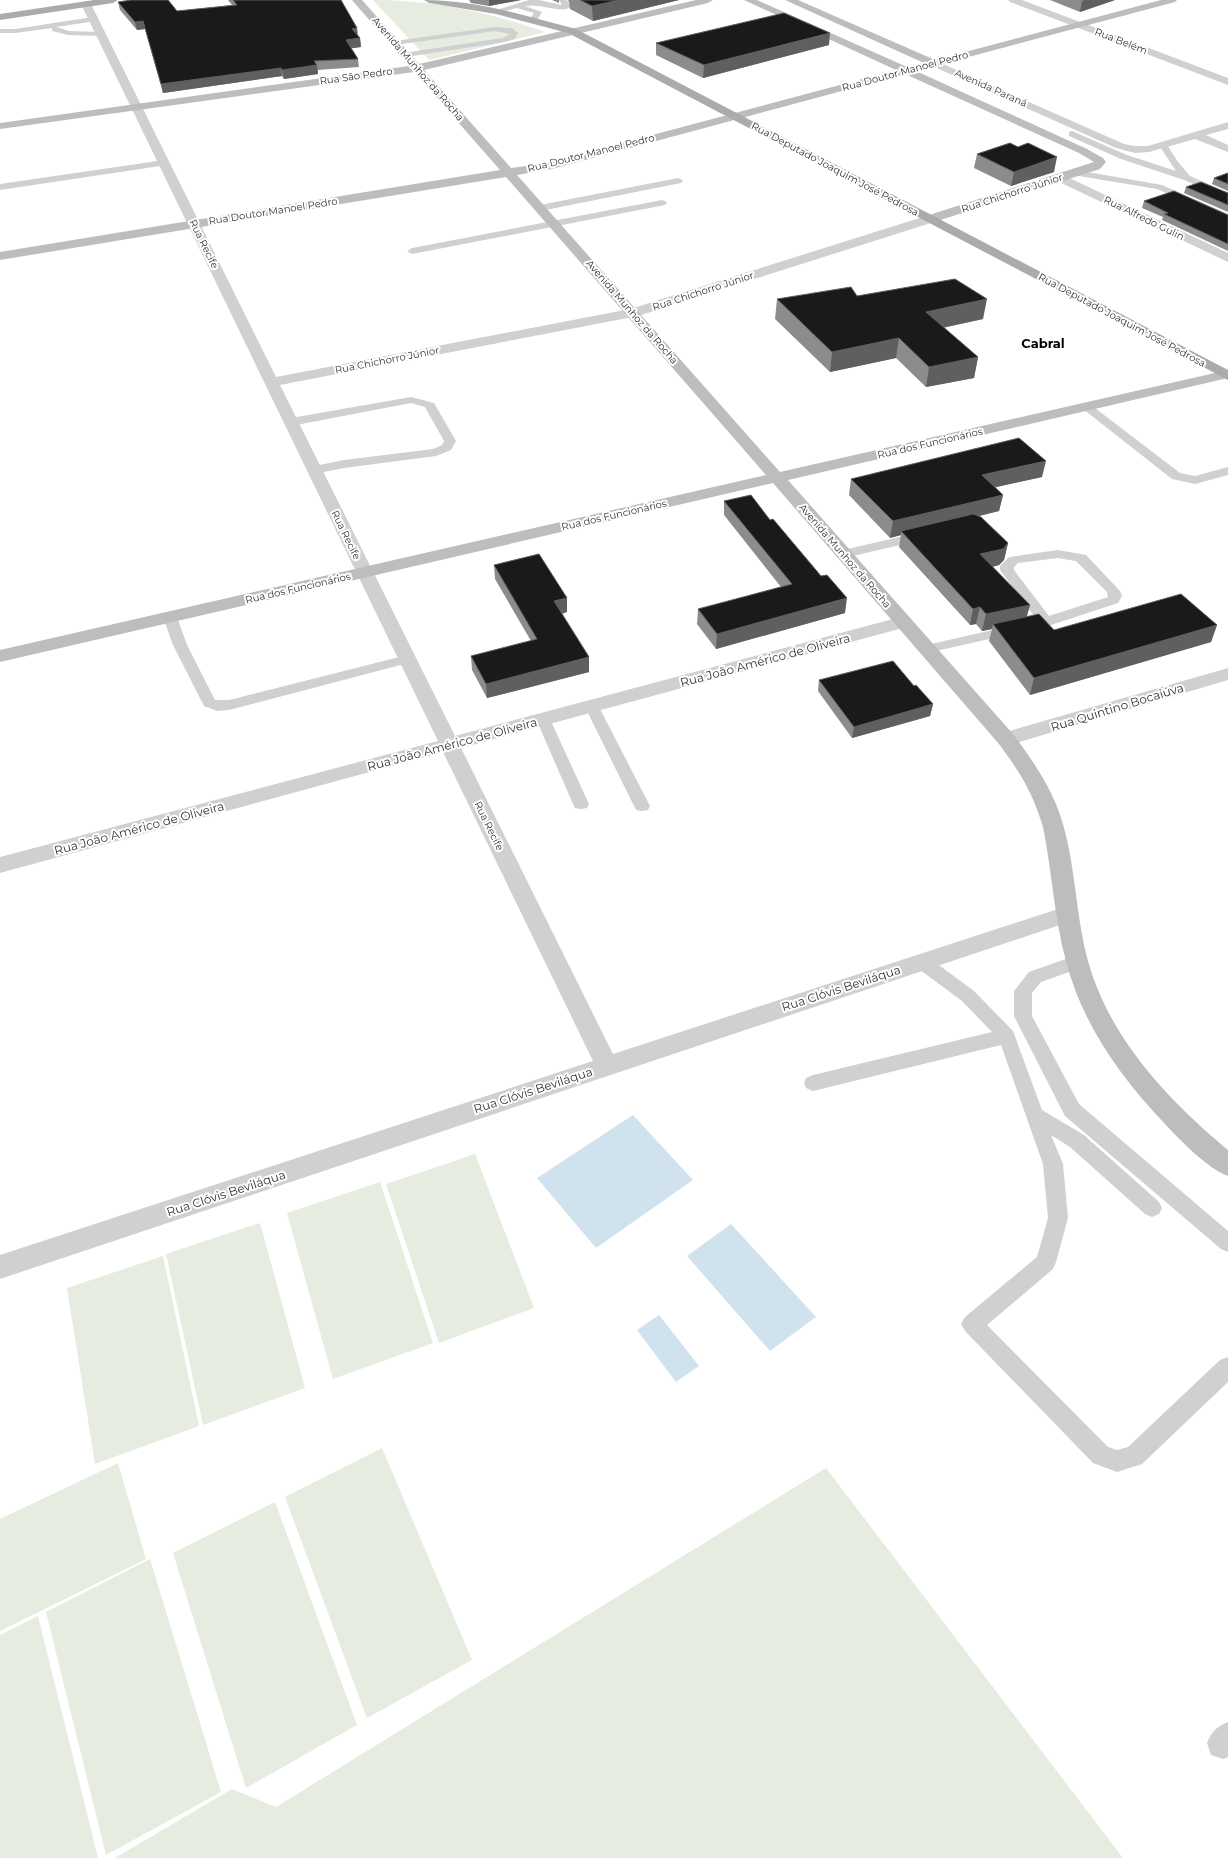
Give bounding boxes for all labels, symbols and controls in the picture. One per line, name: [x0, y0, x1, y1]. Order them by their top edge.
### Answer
street label: Avenida Munhoz da Rocha: [369, 14, 467, 124]
street label: Rua Belém: [1093, 25, 1149, 57]
street label: Rua Doutor Manoel Pedro: [840, 48, 970, 94]
street label: Rua São Pedro: [319, 64, 393, 88]
street label: Avenida Paraná: [953, 66, 1029, 110]
street label: Rua Deputado Joaquim José Pedrosa: [749, 119, 921, 219]
street label: Rua Doutor Manoel Pedro: [526, 131, 656, 175]
street label: Rua Chichorro Júnior: [960, 170, 1064, 216]
street label: Rua Alfredo Gulin: [1102, 193, 1186, 243]
street label: Rua Doutor Manoel Pedro: [208, 194, 338, 228]
street label: Rua Recife: [186, 217, 222, 271]
street label: Avenida Munhoz da Rocha: [583, 257, 681, 367]
street label: Rua Chichorro Júnior: [651, 268, 755, 314]
street label: Rua Deputado Joaquim José Pedrosa: [1036, 270, 1208, 370]
district label: Cabral: [1021, 335, 1065, 351]
street label: Rua Chichorro Júnior: [334, 344, 440, 376]
street label: Rua dos Funcionários: [876, 425, 984, 461]
street label: Rua dos Funcionários: [560, 497, 668, 533]
street label: Avenida Munhoz da Rocha: [796, 501, 894, 611]
street label: Rua Recife: [328, 508, 364, 562]
street label: Rua dos Funcionários: [244, 570, 352, 606]
street label: Rua João Américo de Oliveira: [678, 630, 852, 690]
street label: Rua Quintino Bocaiúva: [1049, 680, 1185, 734]
street label: Rua João Américo de Oliveira: [365, 714, 539, 774]
street label: Rua João Américo de Oliveira: [52, 798, 226, 858]
street label: Rua Recife: [471, 799, 507, 853]
street label: Rua Clóvis Beviláqua: [780, 962, 902, 1014]
street label: Rua Clóvis Beviláqua: [472, 1064, 594, 1116]
street label: Rua Clóvis Beviláqua: [165, 1167, 287, 1219]

